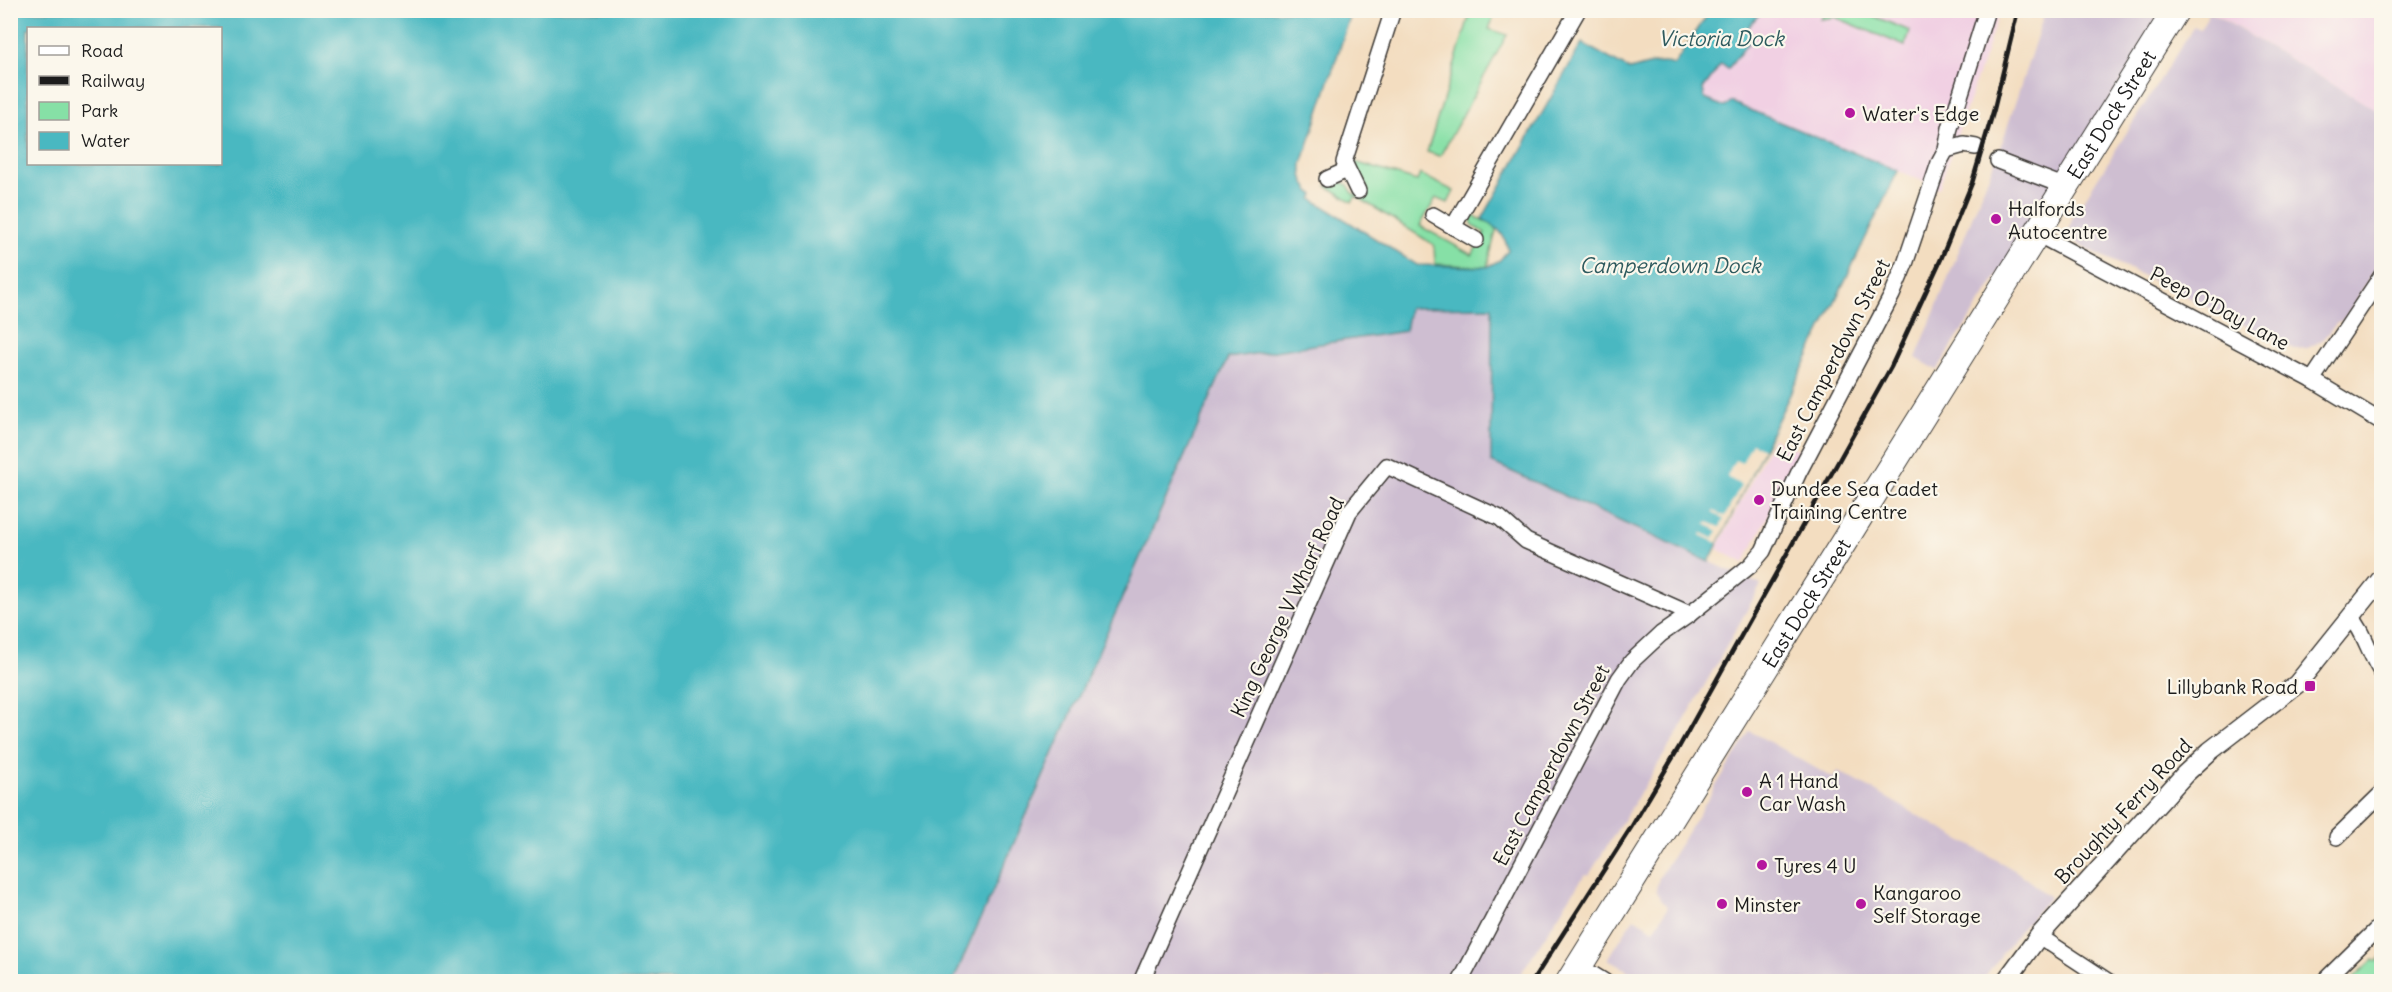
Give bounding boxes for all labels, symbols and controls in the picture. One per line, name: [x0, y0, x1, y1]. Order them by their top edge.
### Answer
water label: Victoria Dock: [1658, 25, 1785, 52]
legend: [27, 27, 222, 165]
text: Road: [81, 39, 124, 62]
street label: East Dock Street: [2061, 45, 2161, 183]
text: Railway: [81, 69, 145, 92]
text: Park: [81, 99, 118, 122]
place label: Water's Edge: [1862, 101, 1979, 126]
marker: Water's Edge: [1843, 106, 1857, 120]
text: Water: [81, 129, 131, 152]
place label: Halfords Autocentre: [2008, 196, 2108, 244]
marker: Halfords Autocentre: [1989, 212, 2003, 226]
water label: Camperdown Dock: [1579, 252, 1762, 279]
street label: East Camperdown Street: [1771, 254, 1895, 465]
street label: Peep O'Day Lane: [2146, 261, 2294, 355]
place label: Dundee Sea Cadet Training Centre: [1771, 476, 1938, 524]
street label: King George V Wharf Road: [1225, 493, 1349, 721]
marker: Dundee Sea Cadet Training Centre: [1752, 493, 1766, 507]
street label: East Dock Street: [1756, 533, 1856, 672]
street label: East Camperdown Street: [1487, 660, 1615, 870]
place label: Lillybank Road: [2166, 674, 2298, 699]
marker: Lillybank Road: [2303, 679, 2317, 693]
street label: Broughty Ferry Road: [2049, 733, 2197, 889]
place label: A 1 Hand Car Wash: [1759, 768, 1846, 816]
marker: A 1 Hand Car Wash: [1740, 785, 1754, 799]
place label: Tyres 4 U: [1774, 853, 1857, 878]
marker: Tyres 4 U: [1755, 858, 1769, 872]
place label: Kangaroo Self Storage: [1873, 880, 1981, 928]
place label: Minster: [1734, 892, 1801, 917]
marker: Minster: [1715, 897, 1729, 911]
marker: Kangaroo Self Storage: [1854, 897, 1868, 911]

